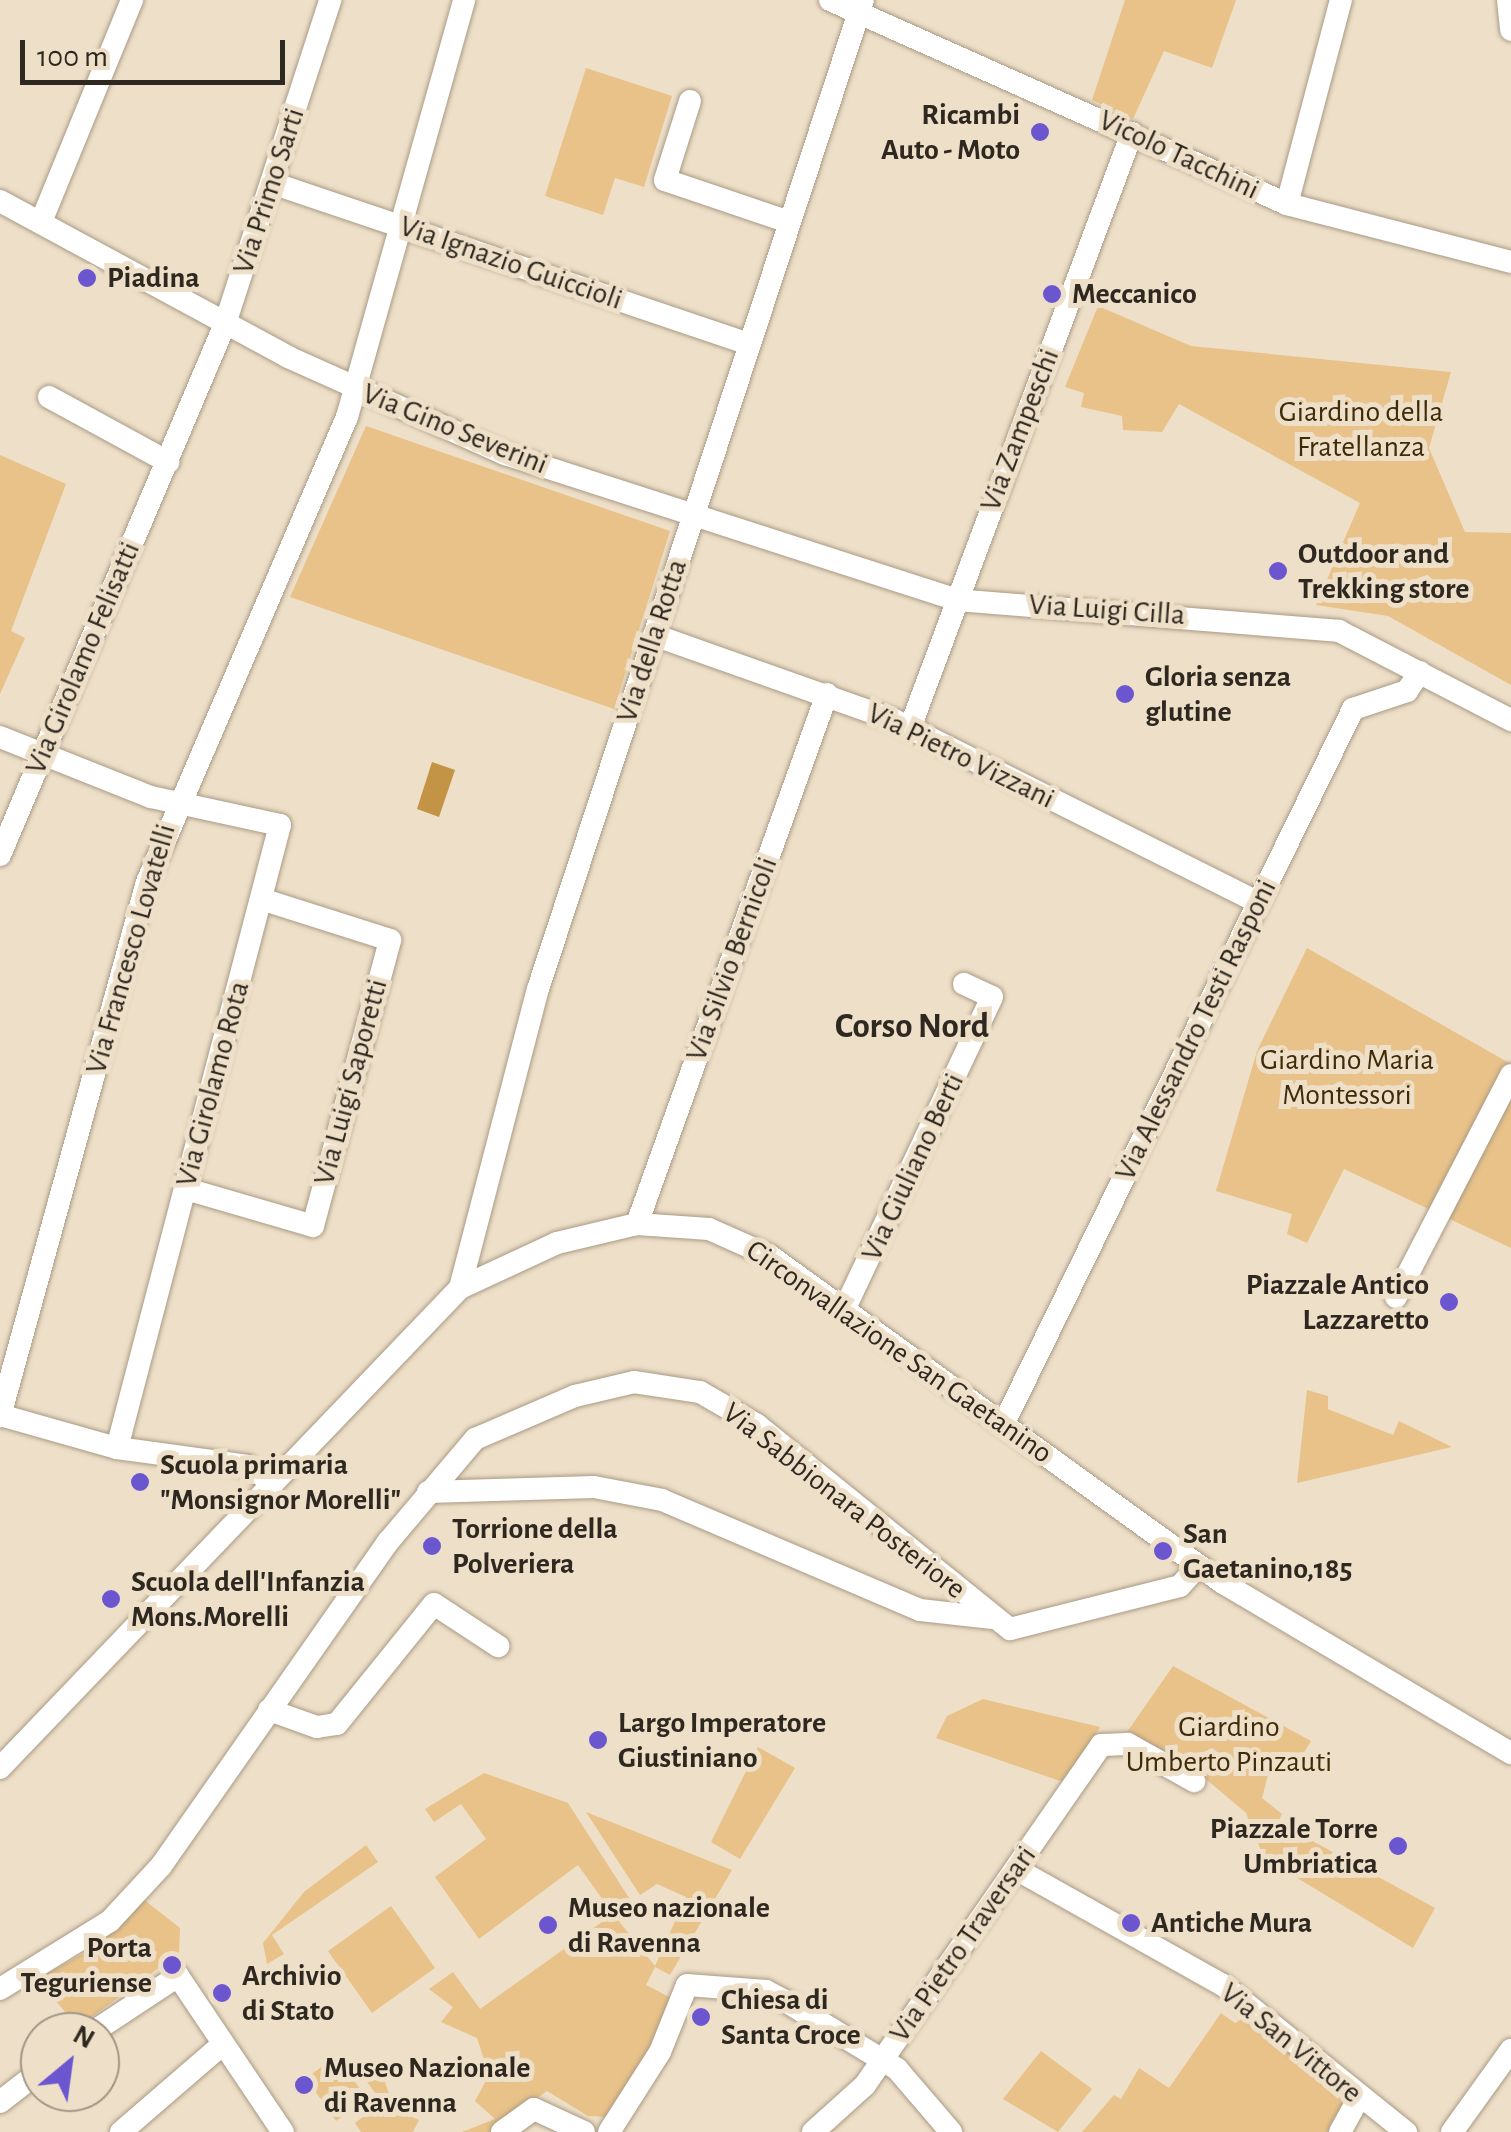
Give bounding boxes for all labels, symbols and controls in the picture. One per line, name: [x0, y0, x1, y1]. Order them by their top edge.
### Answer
scale bar: [25, 20, 290, 82]
text: 100 m: [37, 42, 108, 72]
place label: Ricambi Auto - Moto: [881, 97, 1020, 168]
street label: Vicolo Tacchini: [1093, 102, 1265, 208]
street label: Via Primo Sarti: [225, 103, 313, 279]
marker: Ricambi Auto - Moto: [1029, 121, 1051, 143]
street label: Via Ignazio Guiccioli: [395, 208, 627, 318]
place label: Piadina: [107, 260, 200, 296]
marker: Piadina: [76, 267, 98, 289]
place label: Meccanico: [1072, 276, 1197, 312]
marker: Meccanico: [1041, 283, 1063, 305]
street label: Via Zampeschi: [973, 344, 1067, 516]
street label: Via Gino Severini: [357, 375, 553, 483]
park label: Giardino della Fratellanza: [1279, 394, 1443, 464]
street label: Via Girolamo Felisatti: [18, 536, 148, 780]
place label: Outdoor and Trekking store: [1298, 536, 1469, 606]
street label: Via della Rotta: [609, 555, 695, 727]
marker: Outdoor and Trekking store: [1267, 560, 1289, 582]
street label: Via Luigi Cilla: [1028, 587, 1186, 633]
place label: Gloria senza glutine: [1145, 659, 1291, 730]
marker: Gloria senza glutine: [1114, 683, 1136, 705]
street label: Via Pietro Vizzani: [862, 695, 1060, 817]
street label: Via Francesco Lovatelli: [78, 820, 184, 1078]
street label: Via Silvio Bernicoli: [678, 852, 786, 1066]
street label: Via Alessandro Testi Rasponi: [1107, 874, 1285, 1186]
street label: Via Luigi Saporetti: [306, 975, 396, 1189]
street label: Via Girolamo Rota: [168, 977, 258, 1191]
district label: Corso Nord: [835, 1006, 989, 1048]
park label: Giardino Maria Montessori: [1260, 1042, 1434, 1112]
street label: Via Giuliano Berti: [854, 1067, 972, 1267]
street label: Circonvallazione San Gaetanino: [739, 1232, 1059, 1472]
place label: Piazzale Antico Lazzaretto: [1246, 1267, 1429, 1338]
marker: Piazzale Antico Lazzaretto: [1438, 1291, 1460, 1313]
street label: Via Sabbionara Posteriore: [715, 1395, 973, 1607]
place label: Scuola primaria "Monsignor Morelli": [160, 1447, 401, 1518]
marker: Scuola primaria "Monsignor Morelli": [129, 1471, 151, 1493]
place label: Torrione della Polveriera: [452, 1511, 618, 1582]
place label: San Gaetanino,185: [1183, 1516, 1352, 1586]
marker: Torrione della Polveriera: [421, 1535, 443, 1557]
marker: San Gaetanino,185: [1152, 1540, 1174, 1562]
place label: Scuola dell'Infanzia Mons.Morelli: [131, 1564, 365, 1634]
marker: Scuola dell'Infanzia Mons.Morelli: [100, 1588, 122, 1610]
place label: Largo Imperatore Giustiniano: [618, 1705, 826, 1776]
park label: Giardino Umberto Pinzauti: [1126, 1709, 1332, 1780]
marker: Largo Imperatore Giustiniano: [587, 1729, 609, 1751]
place label: Piazzale Torre Umbriatica: [1210, 1811, 1378, 1882]
marker: Piazzale Torre Umbriatica: [1387, 1835, 1409, 1857]
street label: Via Pietro Traversari: [882, 1839, 1044, 2049]
place label: Museo nazionale di Ravenna: [568, 1890, 770, 1960]
place label: Antiche Mura: [1151, 1905, 1312, 1941]
marker: Antiche Mura: [1120, 1912, 1142, 1934]
marker: Museo nazionale di Ravenna: [537, 1914, 559, 1936]
place label: Porta Teguriense: [20, 1930, 152, 2000]
marker: Porta Teguriense: [161, 1954, 183, 1976]
place label: Archivio di Stato: [242, 1958, 342, 2028]
street label: Via San Vittore: [1213, 1975, 1369, 2111]
marker: Archivio di Stato: [211, 1982, 233, 2004]
place label: Chiesa di Santa Croce: [721, 1982, 861, 2052]
marker: Chiesa di Santa Croce: [690, 2006, 712, 2028]
north arrow: [20, 2012, 120, 2112]
text: N: [68, 2021, 99, 2054]
place label: Museo Nazionale di Ravenna: [324, 2050, 530, 2120]
marker: Museo Nazionale di Ravenna: [293, 2074, 315, 2096]

